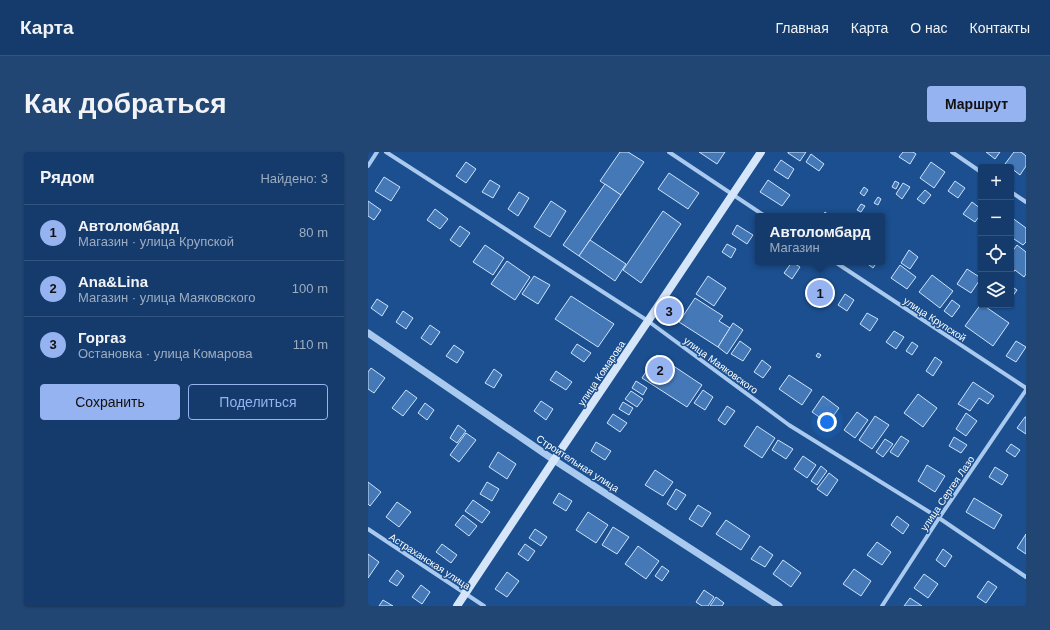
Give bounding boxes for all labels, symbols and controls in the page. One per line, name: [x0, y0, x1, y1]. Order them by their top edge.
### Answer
text: Карта: [20, 17, 74, 38]
text: Главная: [775, 20, 829, 36]
text: Карта: [851, 20, 888, 36]
text: О нас: [910, 20, 948, 36]
text: Контакты: [970, 20, 1030, 36]
button: Маршрут: [927, 86, 1026, 122]
text: Как добраться: [24, 88, 226, 119]
map controls: [978, 164, 1014, 308]
button: +: [978, 164, 1014, 200]
text: Рядом: [40, 168, 95, 187]
text: Найдено: 3: [260, 171, 328, 186]
button: −: [978, 200, 1014, 236]
popup: [755, 213, 885, 265]
text: Автоломбард: [78, 217, 179, 234]
text: Автоломбард: [770, 223, 870, 240]
text: 1: [49, 225, 57, 240]
text: 80 m: [299, 225, 328, 240]
text: Магазин · улица Крупской: [78, 234, 234, 249]
button: locate: [978, 236, 1014, 272]
text: Магазин: [770, 240, 820, 255]
button: layers: [978, 272, 1014, 308]
text: Ana&Lina: [78, 273, 148, 290]
pin: 1: [807, 278, 833, 308]
text: 2: [49, 281, 57, 296]
text: 100 m: [292, 281, 328, 296]
text: Магазин · улица Маяковского: [78, 290, 255, 305]
street label: улица Крупской: [901, 295, 968, 344]
pin: 3: [656, 296, 682, 326]
text: Горгаз: [78, 329, 126, 346]
street label: улица Маяковского: [681, 335, 760, 396]
text: 3: [49, 337, 57, 352]
text: 110 m: [293, 337, 328, 352]
street label: улица Комарова: [576, 338, 627, 408]
text: Остановка · улица Комарова: [78, 346, 253, 361]
pin: 2: [647, 355, 673, 385]
button: Сохранить: [40, 384, 180, 420]
button: Поделиться: [188, 384, 328, 420]
your location: [817, 412, 837, 432]
street label: Строительная улица: [534, 433, 621, 494]
street label: улица Сергея Лазо: [918, 453, 977, 533]
street label: Астраханская улица: [387, 531, 473, 592]

